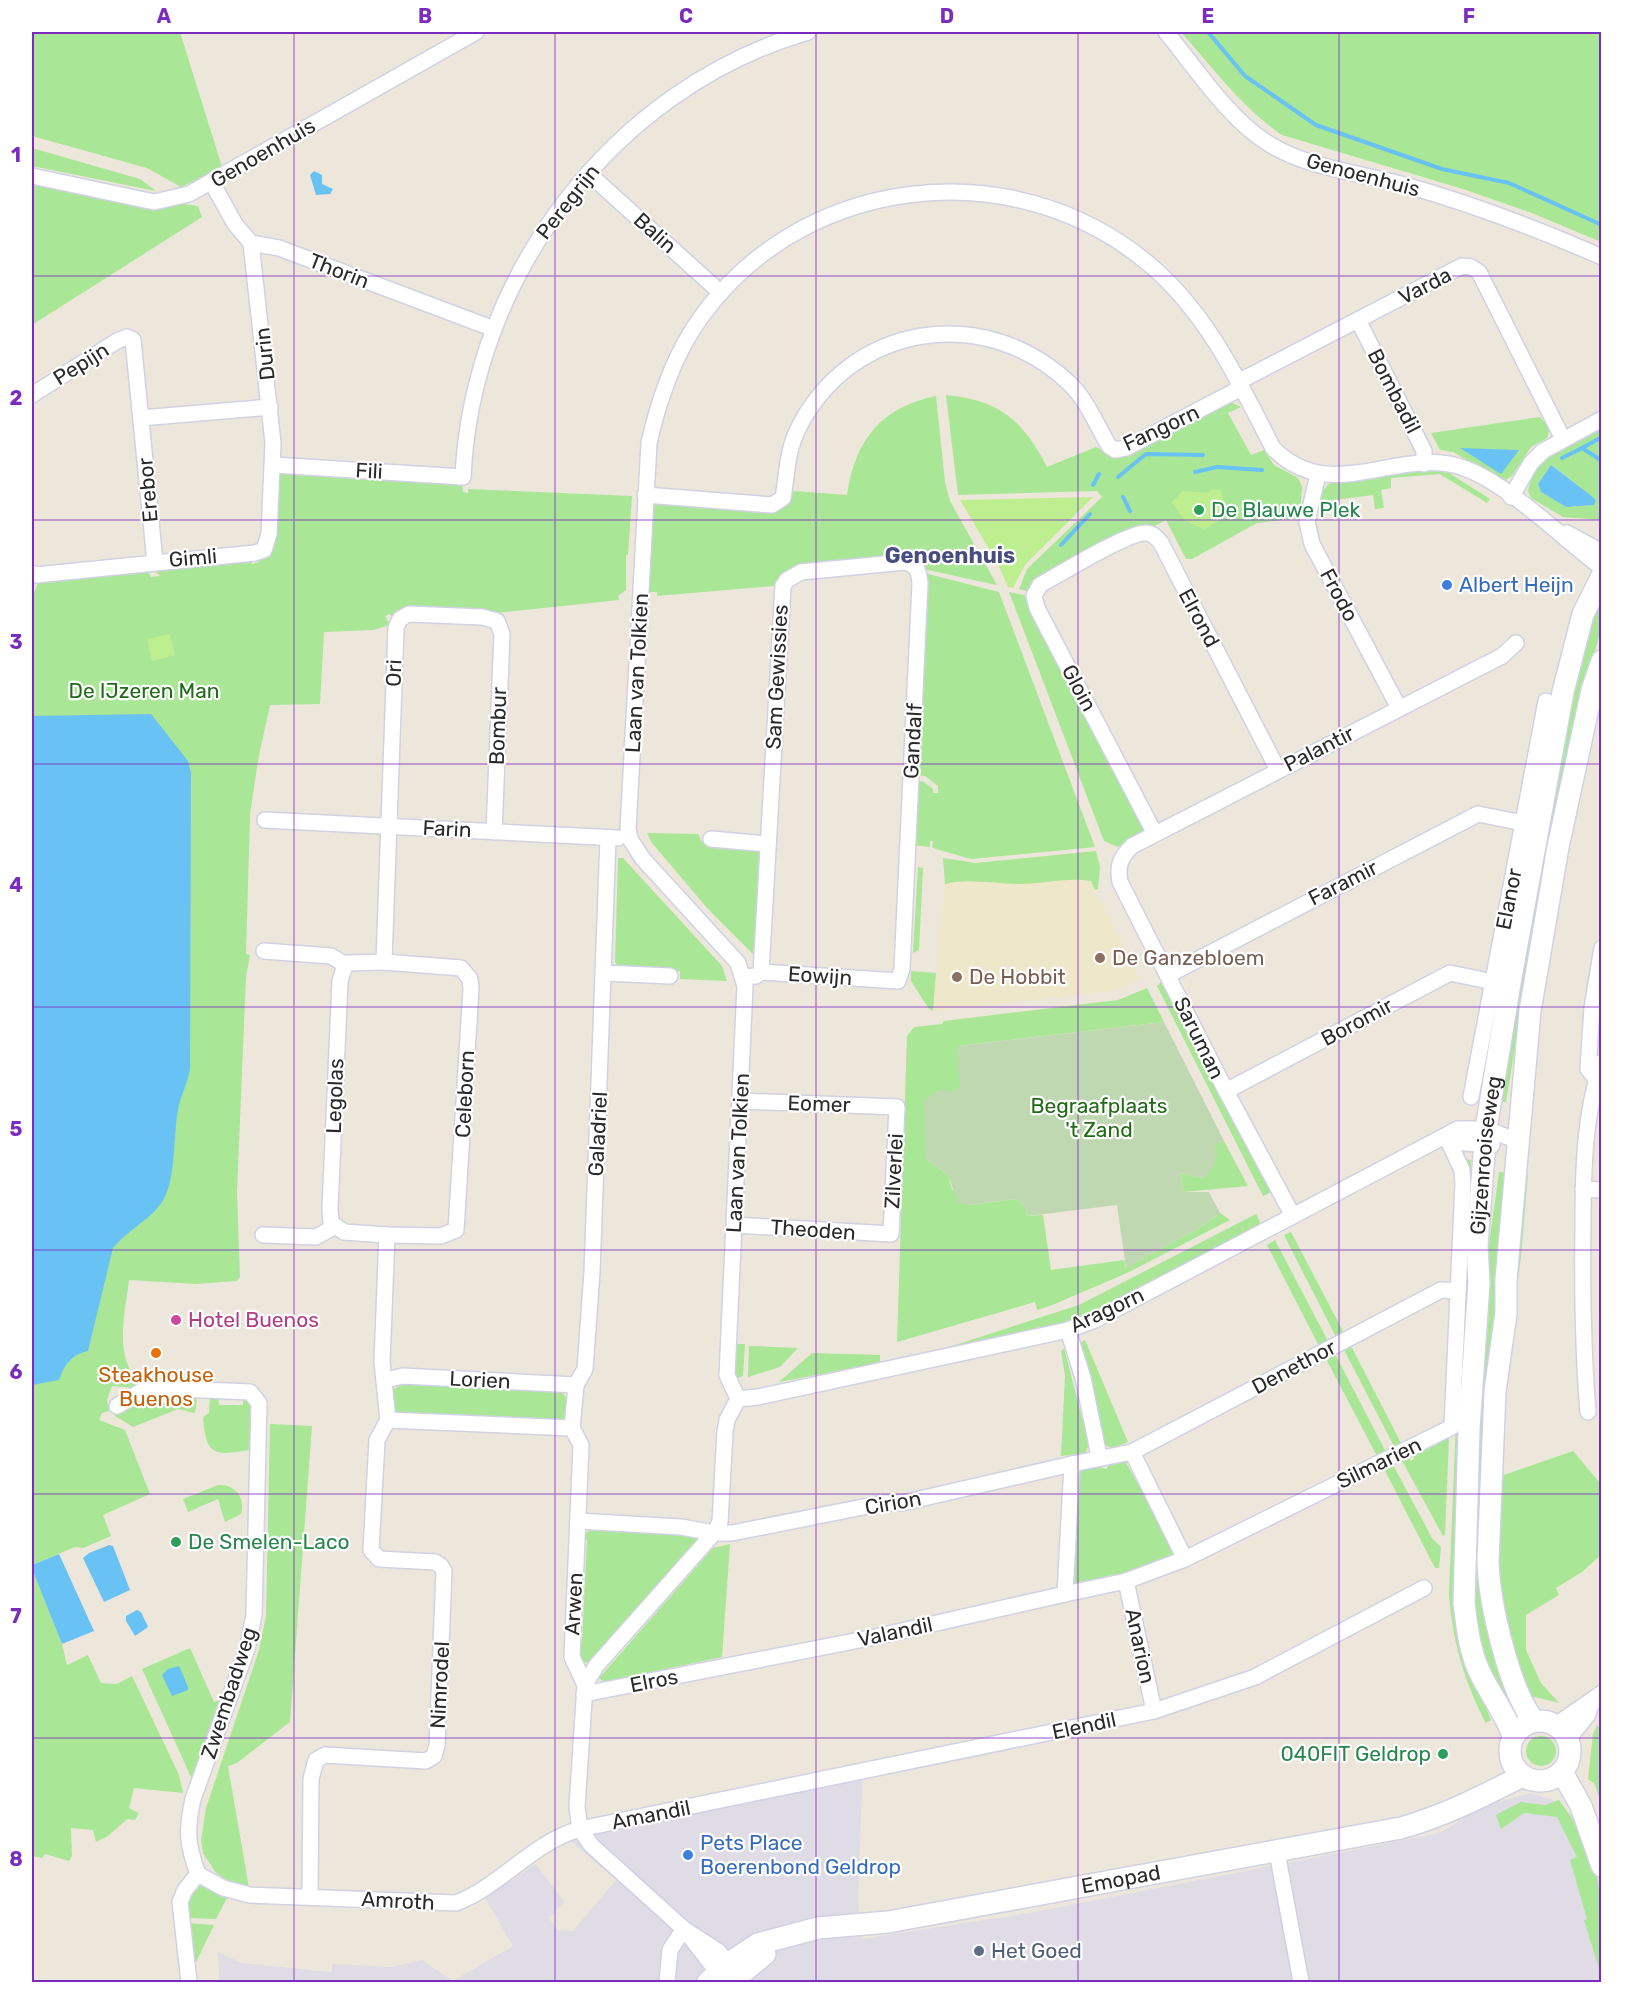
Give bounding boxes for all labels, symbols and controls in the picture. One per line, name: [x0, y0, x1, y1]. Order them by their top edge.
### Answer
text: A: [157, 4, 172, 28]
text: B: [418, 4, 432, 28]
text: C: [679, 4, 693, 28]
text: D: [940, 4, 954, 28]
text: E: [1202, 4, 1214, 28]
text: F: [1463, 4, 1475, 28]
street label: Genoenhuis: [206, 113, 319, 193]
text: 1: [11, 143, 21, 167]
street label: Genoenhuis: [1304, 147, 1423, 202]
street label: Peregrijn: [531, 159, 605, 244]
street label: Balin: [629, 207, 682, 258]
street label: Thorin: [306, 248, 373, 293]
street label: Varda: [1394, 262, 1455, 309]
street label: Durin: [249, 326, 280, 382]
street label: Pepijn: [48, 337, 113, 390]
street label: Bombadil: [1363, 344, 1426, 437]
text: 2: [10, 386, 23, 410]
street label: Fangorn: [1119, 399, 1203, 456]
street label: Erebor: [132, 457, 163, 523]
street label: Fili: [355, 457, 383, 484]
place label: De Blauwe Plek: [1211, 497, 1361, 522]
marker: De Blauwe Plek: [1192, 503, 1206, 517]
district label: Genoenhuis: [885, 542, 1015, 569]
street label: Gimli: [168, 543, 218, 572]
street label: Frodo: [1315, 564, 1364, 626]
place label: Albert Heijn: [1459, 572, 1574, 597]
marker: Albert Heijn: [1440, 578, 1454, 592]
street label: Elrond: [1174, 584, 1225, 651]
street label: Laan van Tolkien: [620, 592, 653, 754]
street label: Sam Gewissies: [760, 604, 793, 750]
text: 3: [9, 630, 23, 654]
street label: Ori: [381, 659, 406, 687]
street label: Gloin: [1057, 660, 1102, 715]
park label: De IJzeren Man: [68, 678, 220, 703]
street label: Bombur: [484, 687, 511, 765]
street label: Gandalf: [898, 702, 927, 780]
street label: Palantir: [1279, 720, 1358, 777]
street label: Farin: [422, 815, 472, 842]
street label: Faramir: [1304, 855, 1382, 911]
street label: Elanor: [1490, 866, 1527, 932]
text: 4: [9, 873, 23, 897]
place label: De Ganzebloem: [1112, 945, 1264, 970]
marker: De Ganzebloem: [1093, 951, 1107, 965]
street label: Eowijn: [787, 961, 853, 990]
place label: De Hobbit: [969, 964, 1066, 989]
marker: De Hobbit: [950, 970, 964, 984]
street label: Boromir: [1317, 992, 1397, 1051]
street label: Saruman: [1169, 993, 1230, 1083]
street label: Celeborn: [450, 1049, 479, 1139]
street label: Legolas: [321, 1058, 348, 1134]
street label: Laan van Tolkien: [721, 1072, 754, 1234]
street label: Gijzenrooiseweg: [1465, 1074, 1507, 1236]
street label: Eomer: [787, 1090, 851, 1117]
street label: Galadriel: [583, 1091, 612, 1177]
park label: Begraafplaats 't Zand: [1031, 1093, 1167, 1142]
text: 5: [10, 1117, 23, 1141]
street label: Zilverlei: [879, 1133, 908, 1209]
street label: Theoden: [770, 1214, 856, 1245]
street label: Aragorn: [1066, 1282, 1148, 1338]
place label: Hotel Buenos: [188, 1307, 319, 1332]
marker: Hotel Buenos: [169, 1313, 183, 1327]
street label: Denethor: [1247, 1334, 1340, 1399]
marker: Steakhouse Buenos: [149, 1346, 163, 1360]
text: 6: [9, 1360, 23, 1384]
place label: Steakhouse Buenos: [98, 1362, 214, 1411]
street label: Lorien: [449, 1365, 511, 1394]
street label: Silmarien: [1332, 1431, 1425, 1494]
street label: Cirion: [863, 1485, 923, 1520]
place label: De Smelen-Laco: [188, 1529, 350, 1554]
marker: De Smelen-Laco: [169, 1535, 183, 1549]
street label: Arwen: [559, 1572, 588, 1636]
text: 7: [10, 1604, 22, 1628]
street label: Anarion: [1120, 1606, 1161, 1686]
street label: Valandil: [855, 1611, 935, 1652]
street label: Zwembadweg: [196, 1624, 262, 1762]
street label: Nimrodel: [425, 1641, 454, 1729]
street label: Elros: [628, 1664, 680, 1697]
street label: Elendil: [1050, 1707, 1118, 1744]
place label: 040FIT Geldrop: [1281, 1741, 1431, 1766]
marker: 040FIT Geldrop: [1436, 1747, 1450, 1761]
street label: Amandil: [609, 1795, 692, 1834]
place label: Pets Place Boerenbond Geldrop: [700, 1830, 901, 1879]
text: 8: [9, 1847, 23, 1871]
marker: Pets Place Boerenbond Geldrop: [681, 1848, 695, 1862]
street label: Emopad: [1079, 1859, 1162, 1898]
street label: Amroth: [361, 1886, 435, 1915]
place label: Het Goed: [991, 1938, 1082, 1963]
marker: Het Goed: [972, 1944, 986, 1958]

